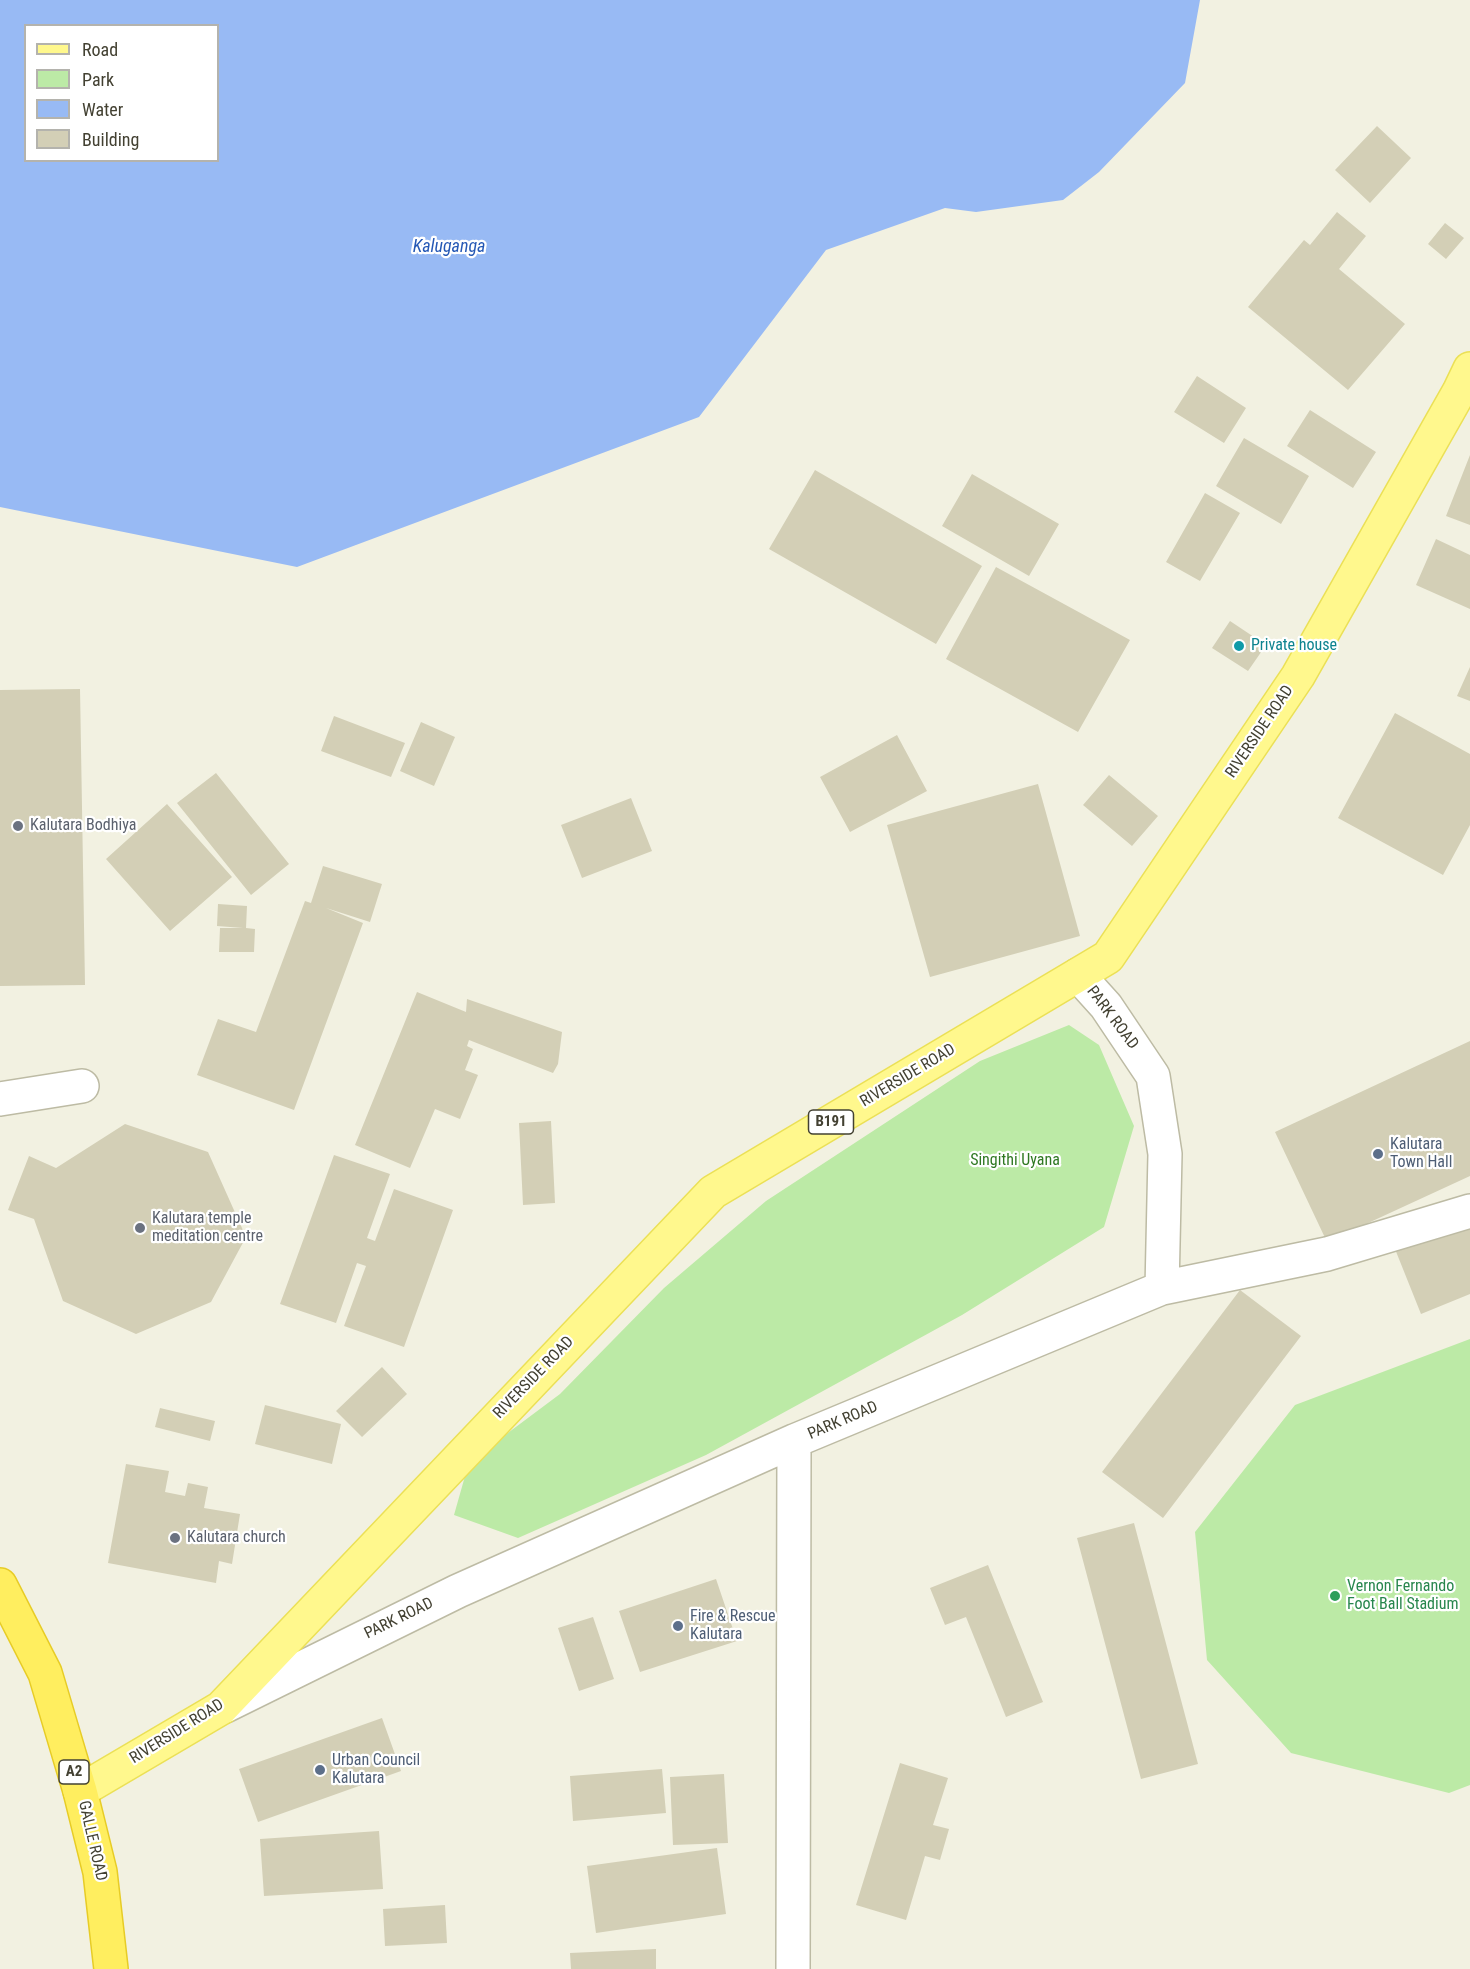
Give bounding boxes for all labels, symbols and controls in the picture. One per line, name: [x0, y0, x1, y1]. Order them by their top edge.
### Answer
legend: [24, 24, 219, 162]
text: Road: [82, 39, 118, 60]
text: Park: [82, 69, 114, 90]
text: Water: [82, 99, 123, 120]
text: Building: [82, 129, 139, 150]
water label: Kaluganga: [413, 236, 485, 258]
place label: Private house: [1251, 636, 1337, 656]
marker: Private house: [1232, 639, 1246, 653]
street label: RIVERSIDE ROAD: [1222, 682, 1298, 782]
place label: Kalutara Bodhiya: [30, 816, 136, 836]
marker: Kalutara Bodhiya: [11, 819, 25, 833]
street label: PARK ROAD: [1082, 983, 1142, 1053]
street label: RIVERSIDE ROAD: [857, 1040, 959, 1112]
road number: B191: [808, 1110, 854, 1134]
place label: Kalutara Town Hall: [1390, 1135, 1452, 1173]
marker: Kalutara Town Hall: [1371, 1147, 1385, 1161]
park label: Singithi Uyana: [970, 1151, 1060, 1171]
place label: Kalutara temple meditation centre: [152, 1209, 263, 1247]
marker: Kalutara temple meditation centre: [133, 1221, 147, 1235]
street label: RIVERSIDE ROAD: [490, 1333, 578, 1423]
street label: PARK ROAD: [805, 1398, 881, 1444]
place label: Kalutara church: [187, 1528, 286, 1548]
marker: Kalutara church: [168, 1531, 182, 1545]
place label: Vernon Fernando Foot Ball Stadium: [1347, 1577, 1458, 1615]
marker: Vernon Fernando Foot Ball Stadium: [1328, 1589, 1342, 1603]
street label: PARK ROAD: [361, 1594, 437, 1644]
place label: Fire & Rescue Kalutara: [690, 1607, 776, 1645]
marker: Fire & Rescue Kalutara: [671, 1619, 685, 1633]
street label: RIVERSIDE ROAD: [126, 1695, 228, 1769]
place label: Urban Council Kalutara: [332, 1751, 420, 1789]
road number: A2: [59, 1760, 89, 1784]
marker: Urban Council Kalutara: [313, 1763, 327, 1777]
street label: GALLE ROAD: [73, 1799, 111, 1883]

